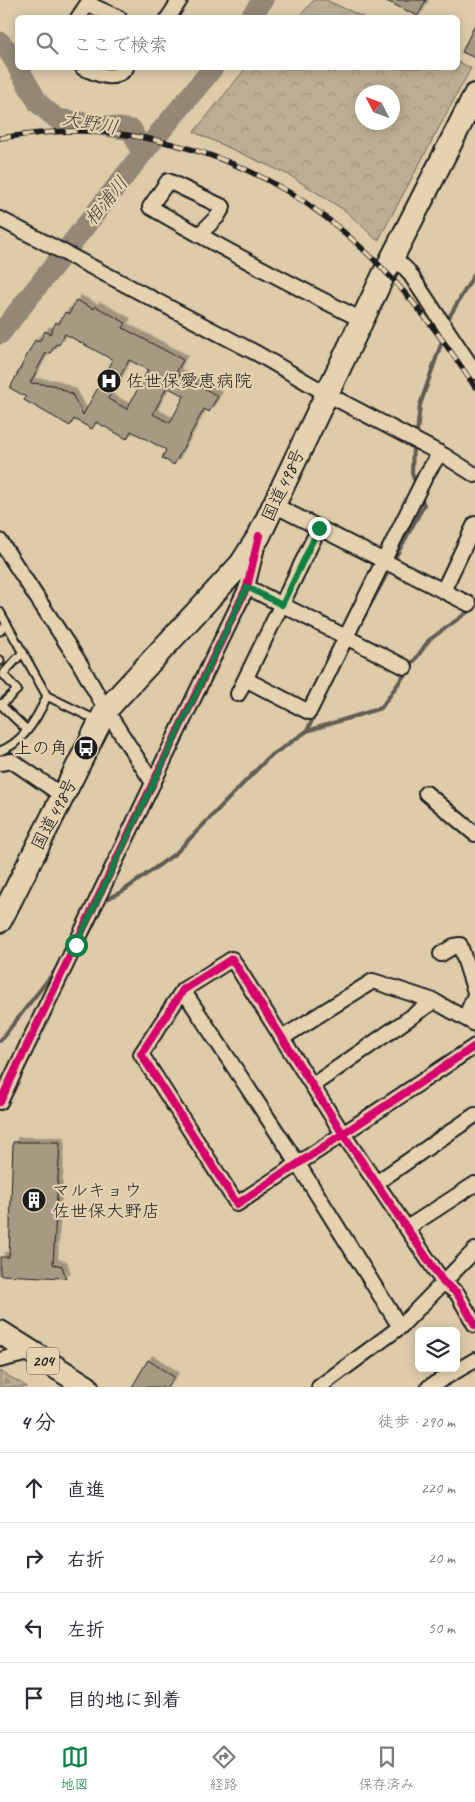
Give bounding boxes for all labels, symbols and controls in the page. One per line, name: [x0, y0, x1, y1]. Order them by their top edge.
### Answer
search box: [15, 15, 460, 70]
icon: search: [33, 29, 61, 57]
text: ここで検索: [73, 33, 168, 57]
north arrow: [355, 85, 400, 130]
water label: 大野川: [60, 106, 120, 140]
water label: 相浦川: [79, 171, 133, 231]
hospital icon: 佐世保愛恵病院: [96, 368, 122, 394]
place label: 佐世保愛恵病院: [126, 370, 252, 392]
street label: 国道498号: [256, 445, 310, 525]
route end: [308, 517, 331, 540]
bus stop icon: 上の角: [73, 735, 99, 761]
place label: 上の角: [14, 737, 68, 759]
street label: 国道498号: [26, 774, 82, 854]
route start: [65, 934, 88, 957]
place label: マルキョウ 佐世保大野店: [52, 1179, 160, 1222]
building icon: マルキョウ 佐世保大野店: [21, 1187, 47, 1213]
map controls: [415, 1327, 460, 1372]
button: layers: [415, 1327, 460, 1372]
road number: 204: [27, 1348, 59, 1374]
text: 4 分: [20, 1409, 56, 1435]
text: 徒歩 · 290 m: [378, 1412, 455, 1432]
icon: ahead: [20, 1474, 48, 1502]
text: 直進: [67, 1478, 105, 1502]
text: 220 m: [421, 1478, 455, 1498]
icon: right: [20, 1544, 48, 1572]
text: 右折: [67, 1548, 105, 1572]
text: 20 m: [428, 1548, 455, 1568]
icon: left: [20, 1614, 48, 1642]
text: 左折: [67, 1618, 105, 1642]
text: 50 m: [428, 1618, 455, 1638]
icon: arrive: [20, 1684, 48, 1712]
text: 目的地に到着: [67, 1688, 181, 1712]
tab: 地図: [61, 1743, 89, 1793]
tab: 経路: [210, 1743, 238, 1793]
tab: 保存済み: [359, 1743, 415, 1793]

